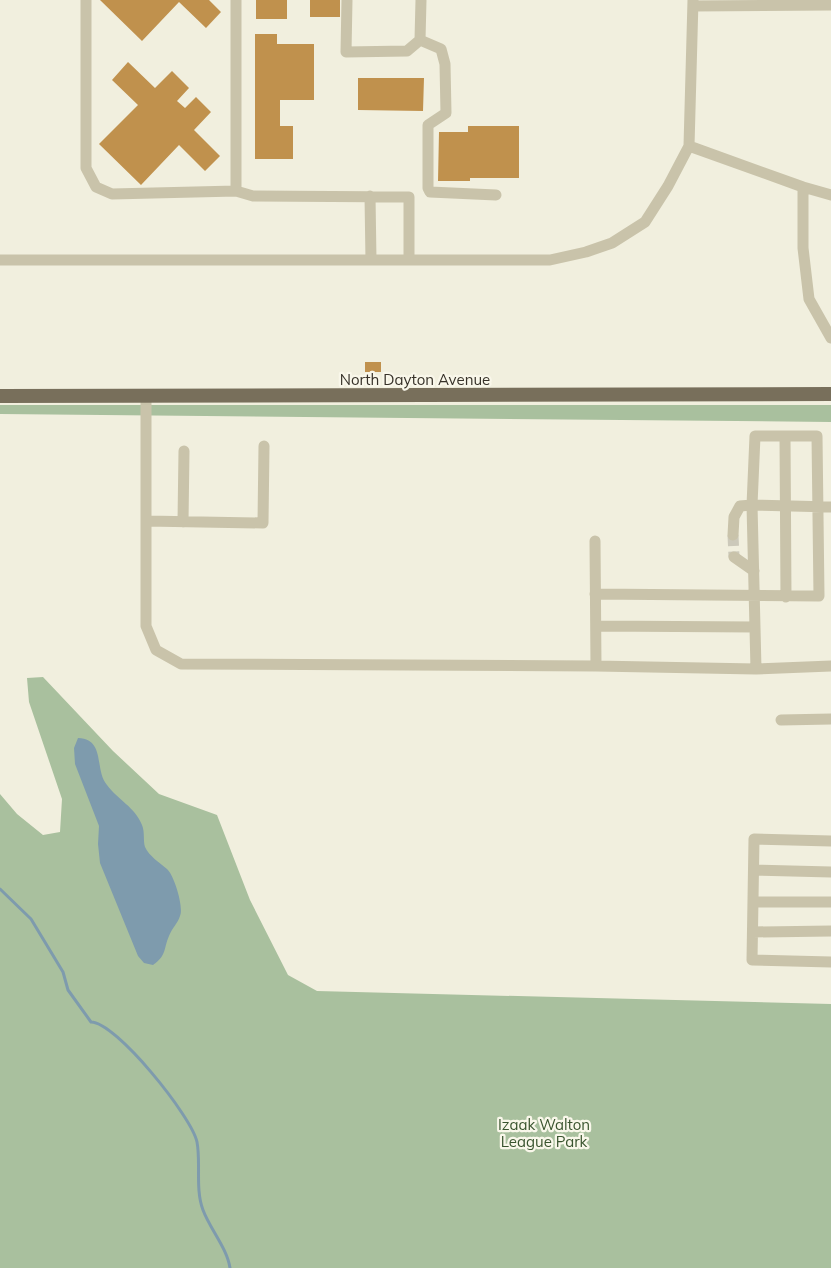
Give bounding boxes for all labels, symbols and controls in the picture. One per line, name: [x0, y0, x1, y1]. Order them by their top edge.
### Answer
street label: North Dayton Avenue: [340, 370, 490, 389]
park label: Izaak Walton League Park: [498, 1115, 590, 1151]

